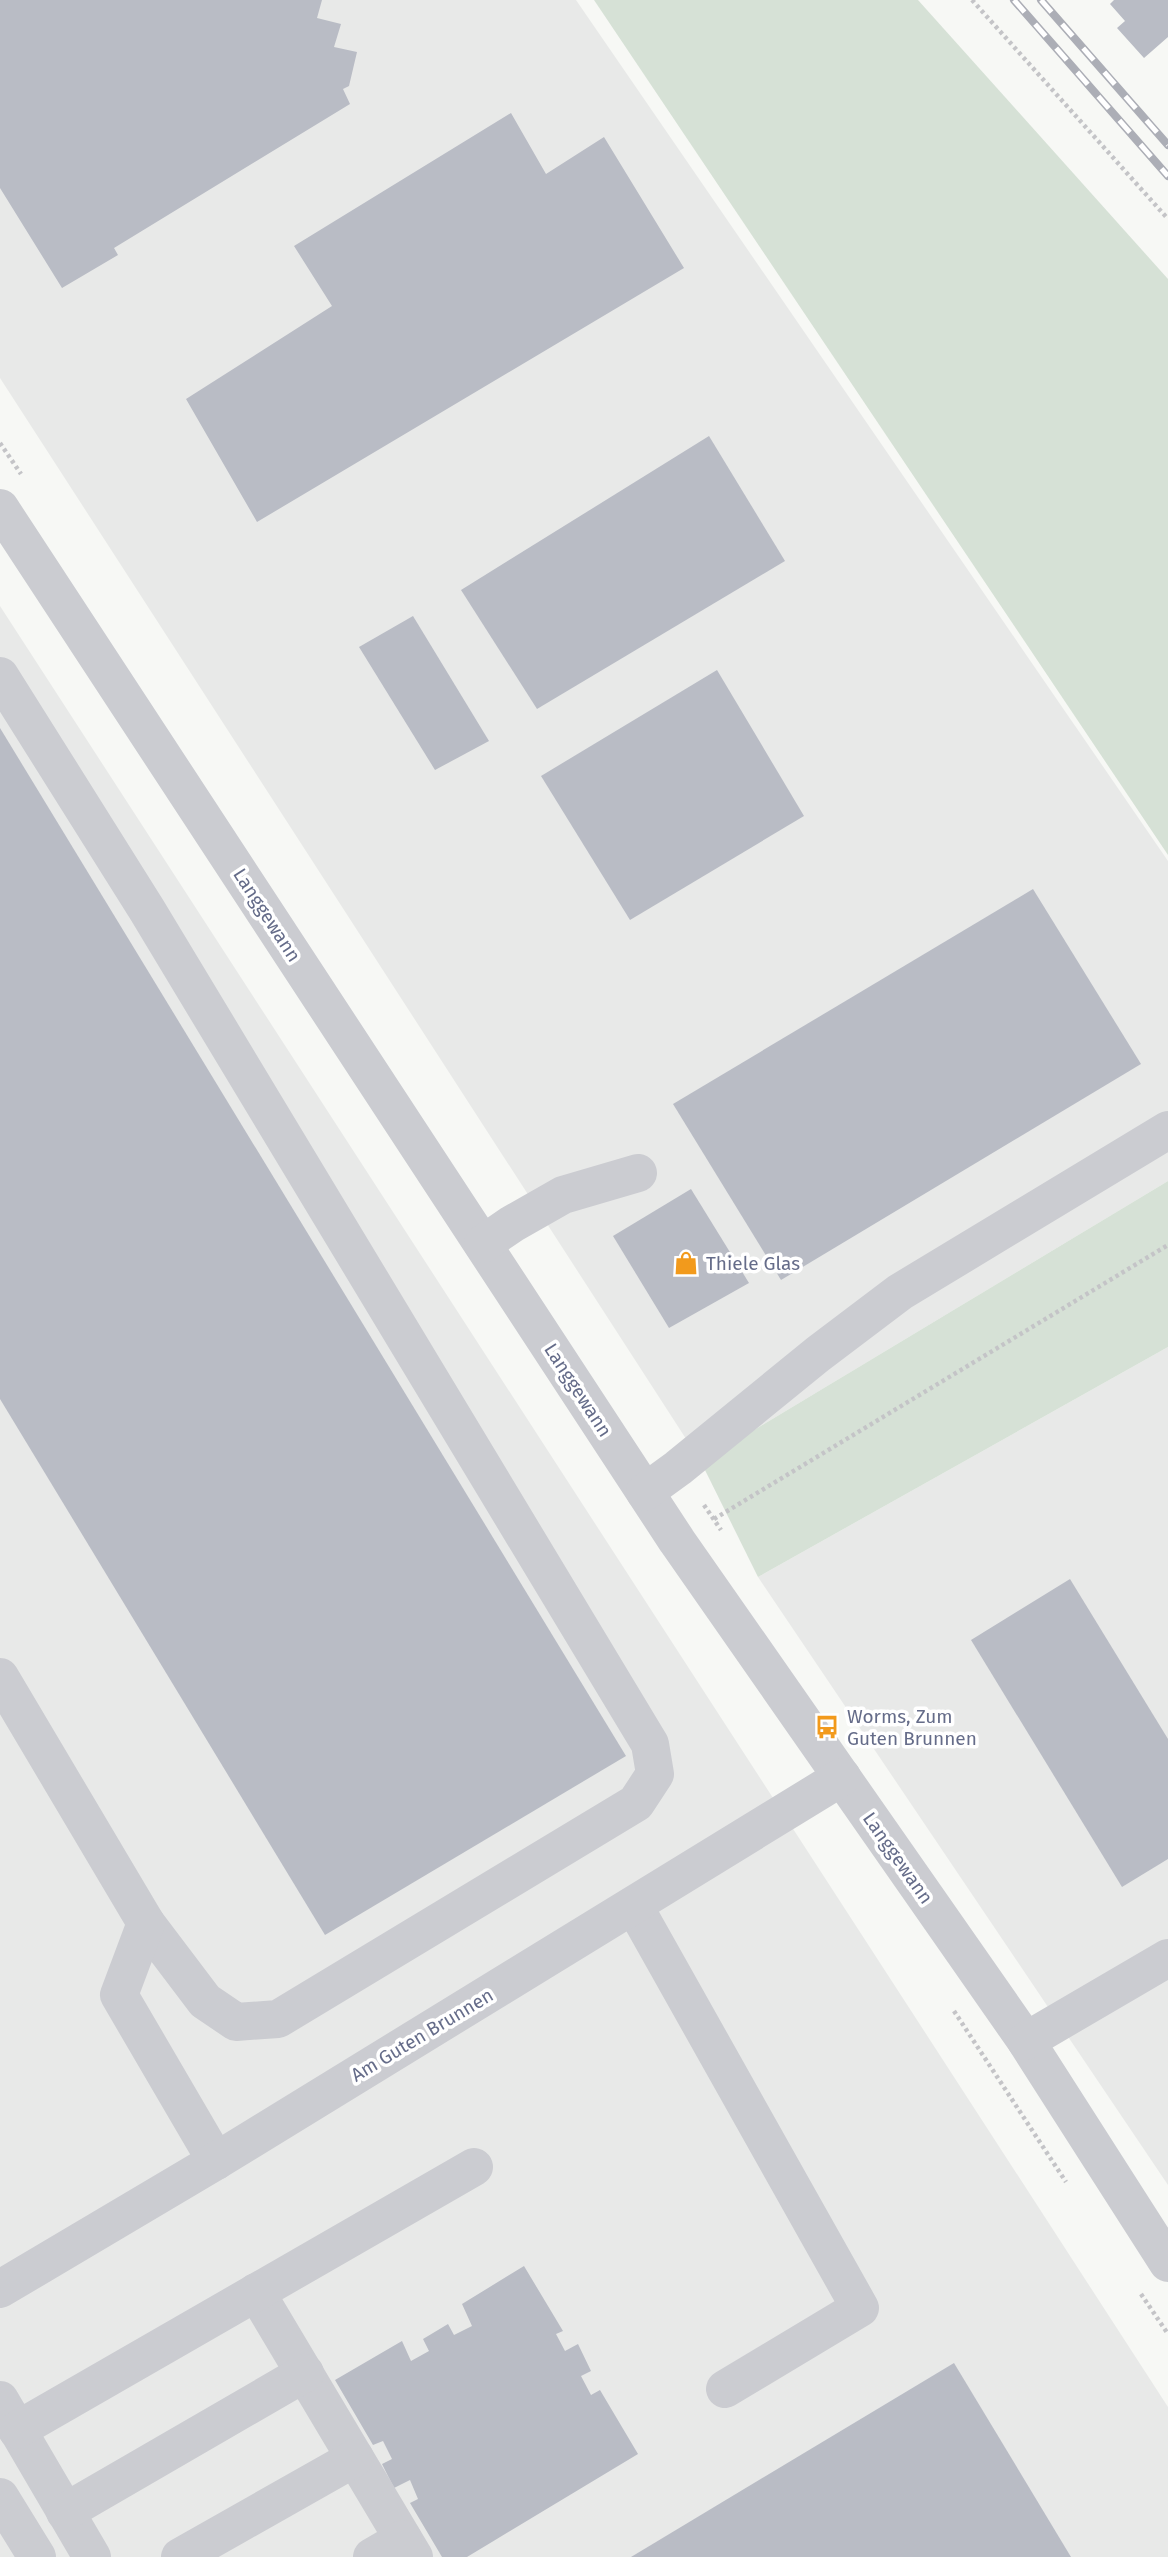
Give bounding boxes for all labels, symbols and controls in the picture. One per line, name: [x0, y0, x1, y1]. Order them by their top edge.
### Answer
street label: Langgewann: [228, 864, 306, 966]
shop icon: Thiele Glas: [672, 1249, 700, 1277]
place label: Thiele Glas: [706, 1252, 800, 1275]
street label: Langgewann: [539, 1339, 617, 1441]
place label: Worms, Zum Guten Brunnen: [847, 1705, 977, 1750]
bus stop icon: Worms, Zum Guten Brunnen: [813, 1713, 841, 1741]
street label: Langgewann: [858, 1808, 938, 1908]
street label: Am Guten Brunnen: [347, 1983, 497, 2087]

